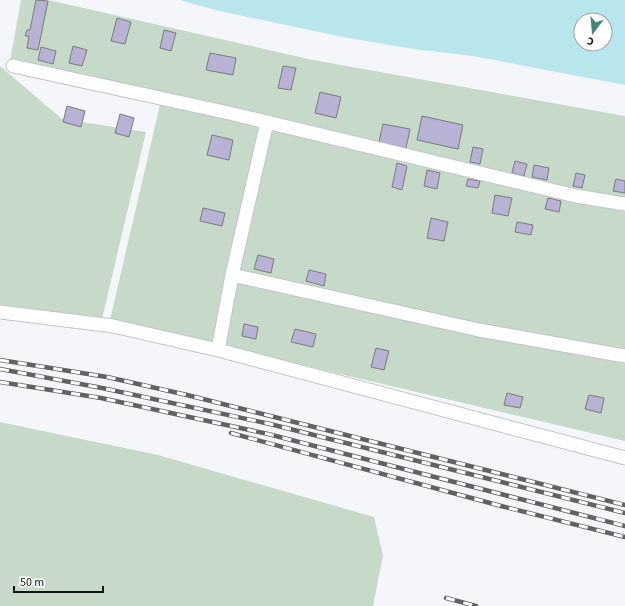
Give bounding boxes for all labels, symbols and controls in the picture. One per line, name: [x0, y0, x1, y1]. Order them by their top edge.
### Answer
north arrow: [573, 12, 613, 52]
text: С: [585, 33, 596, 49]
scale bar: [14, 568, 103, 594]
text: 50 m: [20, 574, 44, 591]

